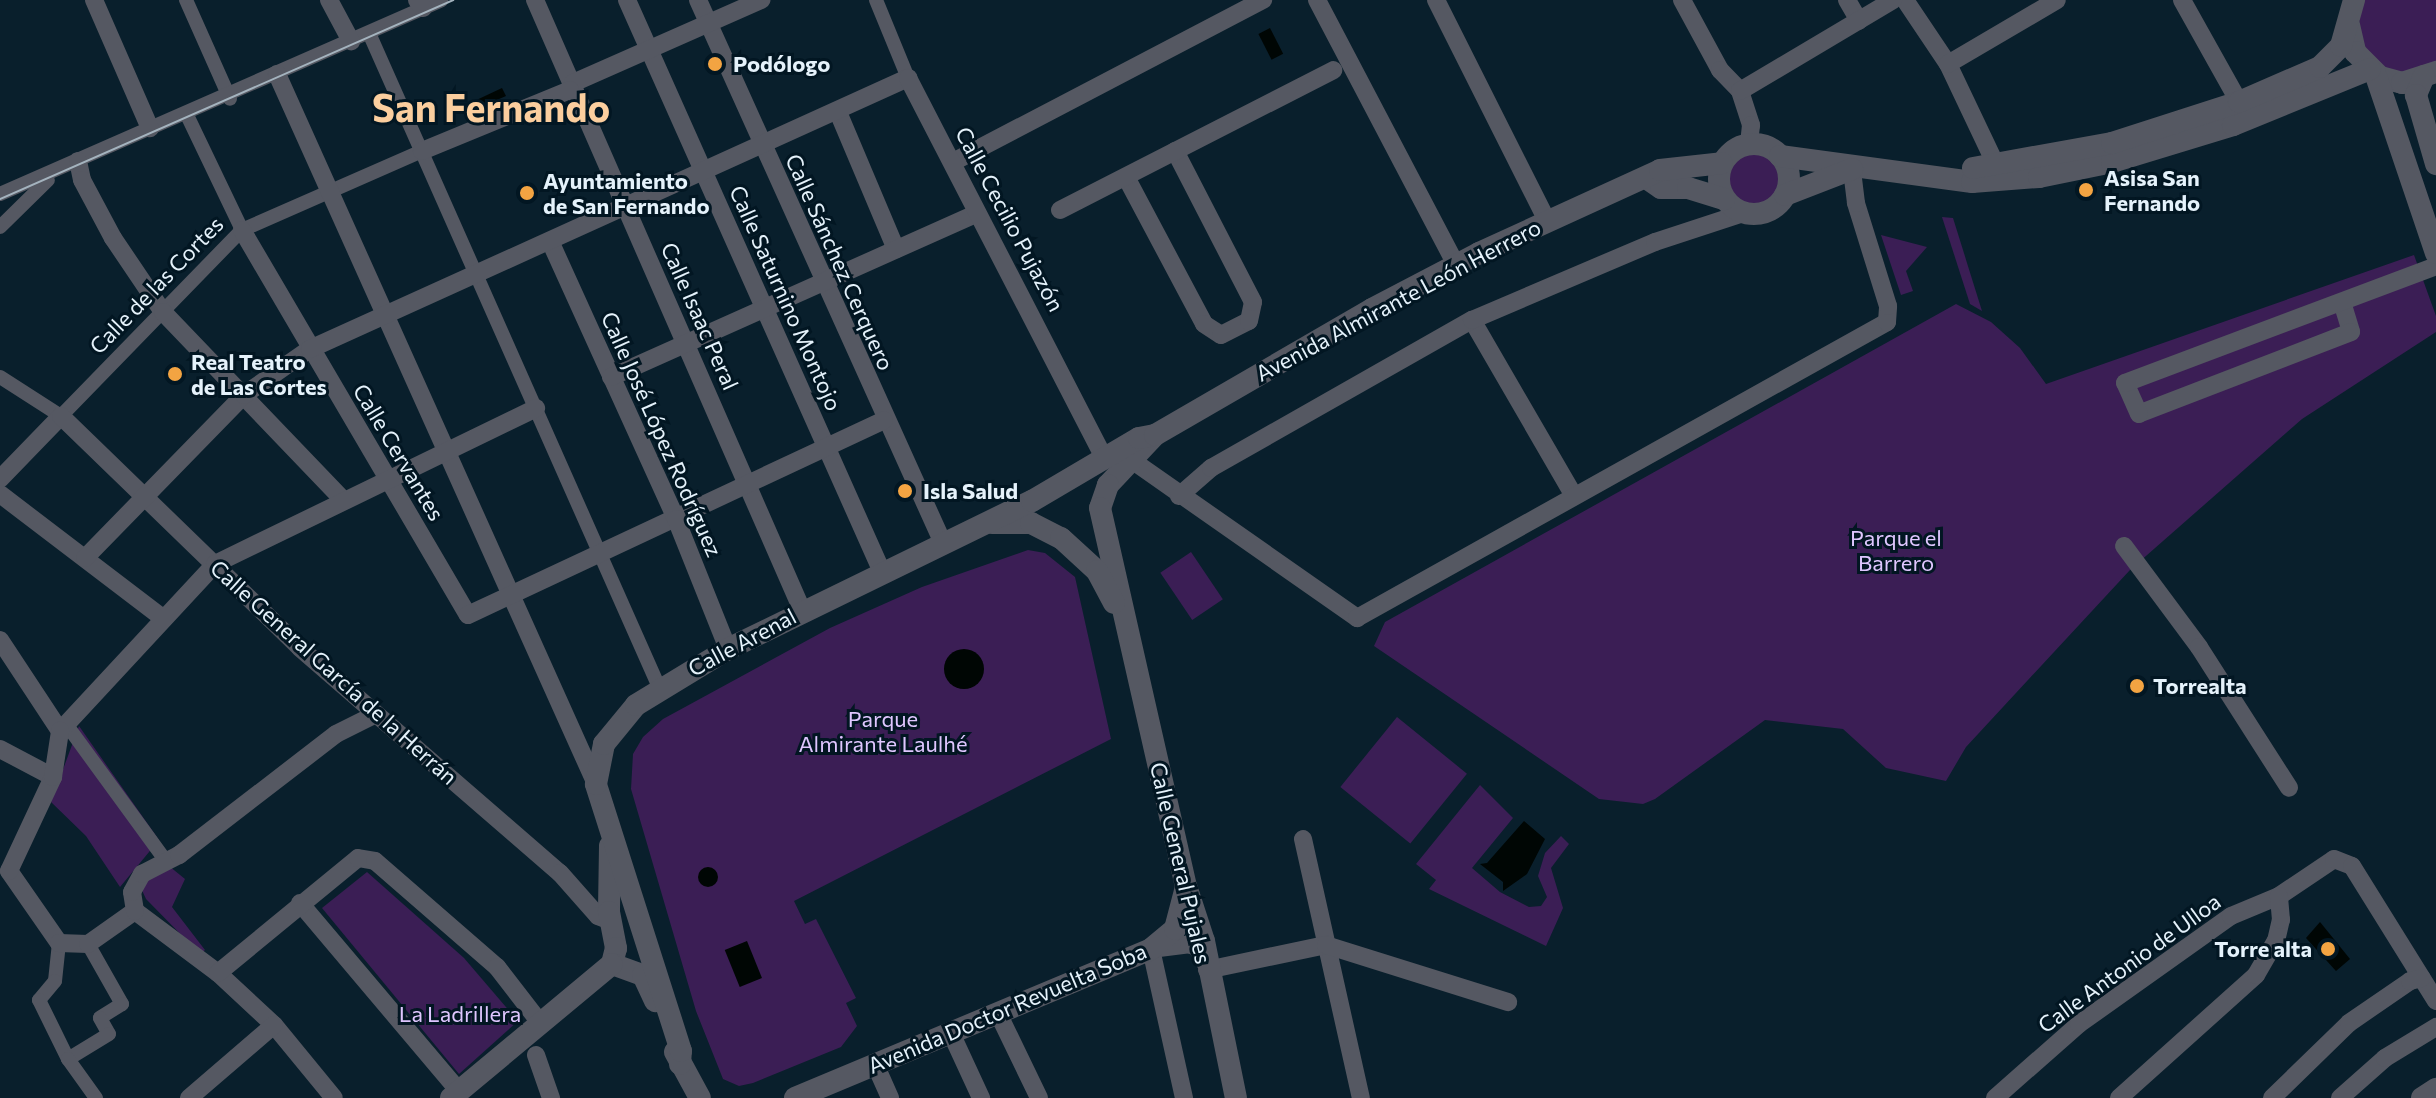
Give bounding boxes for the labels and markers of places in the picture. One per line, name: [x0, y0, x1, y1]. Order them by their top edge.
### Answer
place label: Podólogo: [733, 51, 830, 77]
marker: Podólogo: [704, 53, 726, 75]
place label: Asisa San Fernando: [2104, 164, 2200, 216]
place label: Ayuntamiento de San Fernando: [543, 167, 710, 218]
marker: Asisa San Fernando: [2075, 179, 2097, 201]
marker: Ayuntamiento de San Fernando: [518, 184, 536, 202]
place label: Real Teatro de Las Cortes: [191, 348, 327, 400]
marker: Real Teatro de Las Cortes: [166, 365, 184, 383]
place label: Isla Salud: [923, 478, 1018, 504]
marker: Isla Salud: [894, 480, 916, 502]
place label: Torrealta: [2153, 673, 2247, 699]
marker: Torrealta: [2128, 677, 2146, 695]
place label: Torre alta: [2214, 936, 2312, 962]
marker: Torre alta: [2319, 940, 2337, 958]

